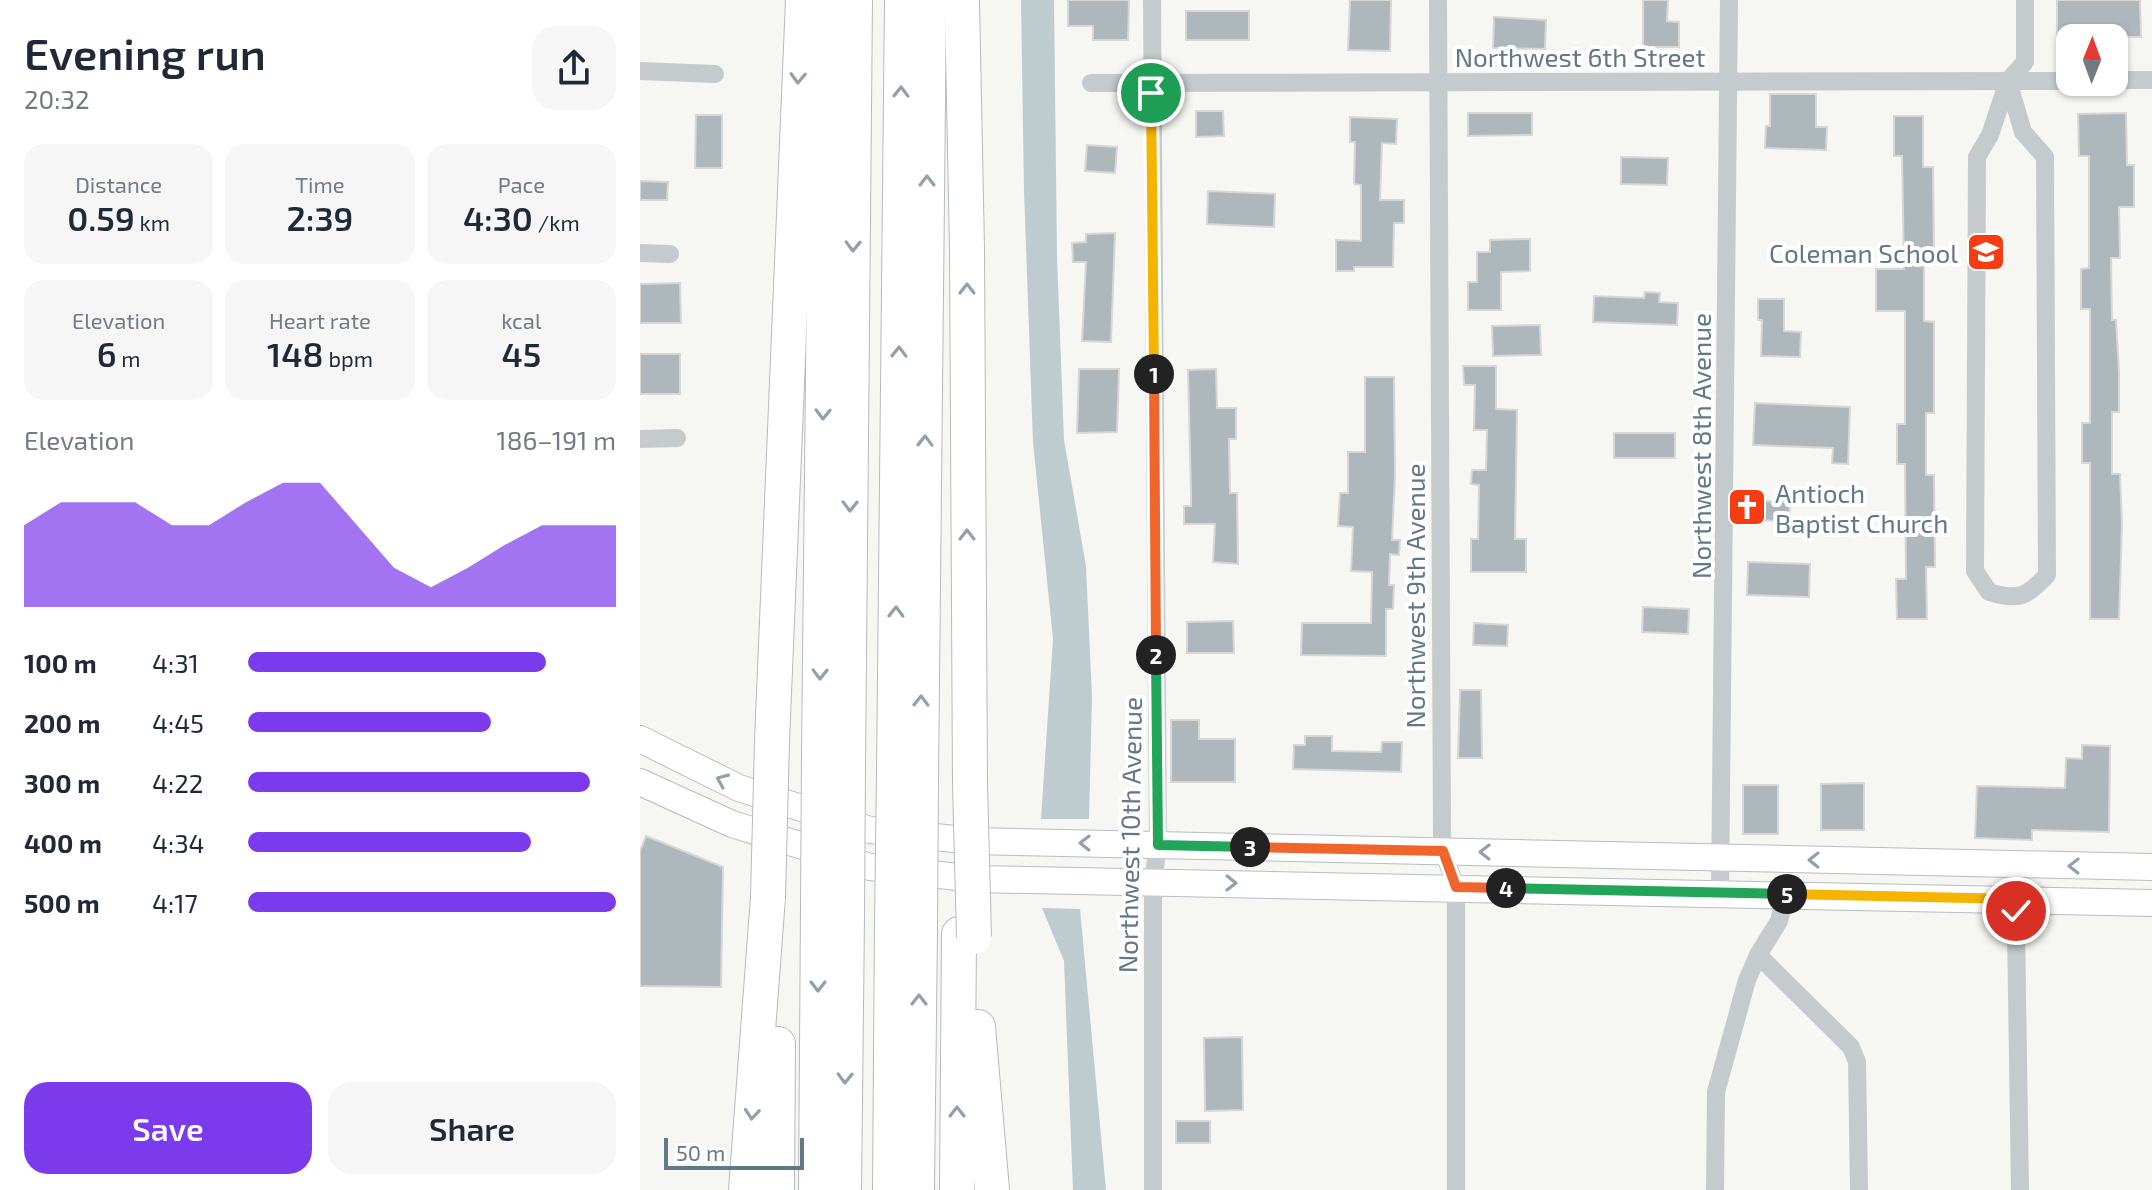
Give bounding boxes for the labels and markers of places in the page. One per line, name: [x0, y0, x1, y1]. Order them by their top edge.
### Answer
pin: [1117, 59, 1185, 127]
school or university icon: Coleman School: [1965, 231, 2007, 273]
place label: Coleman School: [1769, 237, 1958, 268]
pin: 1: [1134, 354, 1174, 394]
place label: Antioch Baptist Church: [1775, 477, 1948, 538]
church icon: Antioch Baptist Church: [1726, 486, 1768, 528]
pin: 2: [1136, 635, 1176, 675]
pin: 3: [1230, 827, 1270, 867]
pin: 4: [1486, 868, 1526, 908]
pin: 5: [1767, 874, 1807, 914]
pin: [1982, 877, 2050, 945]

